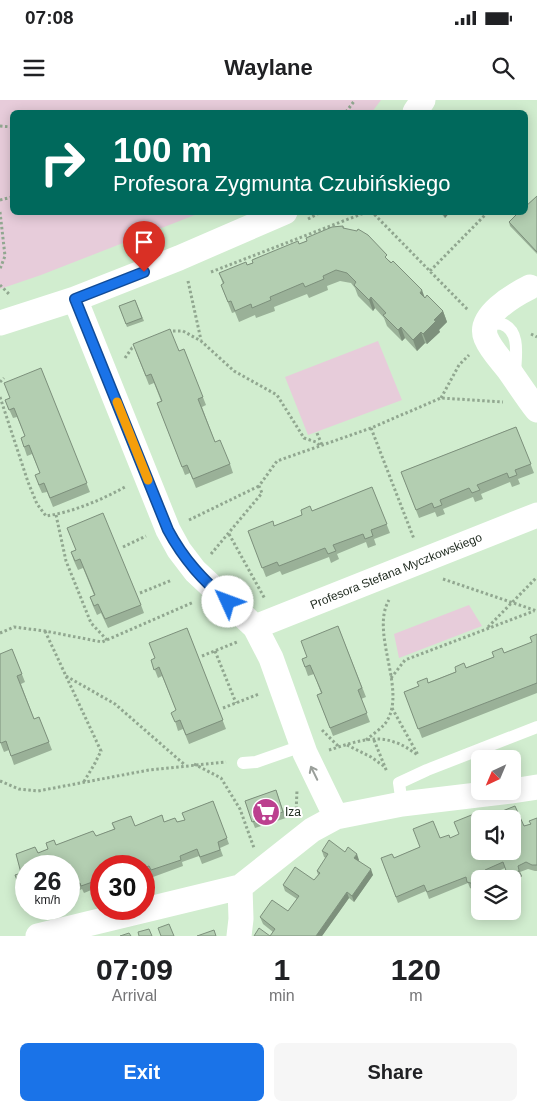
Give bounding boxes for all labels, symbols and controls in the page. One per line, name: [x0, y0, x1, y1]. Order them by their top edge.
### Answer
text: 07:08: [25, 7, 74, 28]
icon: menu: [20, 54, 48, 82]
icon: search: [489, 54, 517, 82]
text: Waylane: [224, 55, 313, 80]
icon: right: [30, 130, 95, 195]
text: 100 m: [113, 130, 212, 169]
text: Profesora Zygmunta Czubińskiego: [113, 171, 451, 196]
pin: [123, 221, 165, 272]
icon: arrive: [130, 228, 158, 256]
street label: Profesora Stefana Myczkowskiego: [308, 530, 484, 612]
position arrow: [201, 575, 253, 627]
north arrow: [471, 750, 521, 800]
map controls: [471, 750, 521, 920]
one-way arrow: [309, 766, 319, 781]
supermarket icon: Iza: [251, 797, 281, 827]
place label: Iza: [285, 805, 301, 819]
button: sound: [471, 810, 521, 860]
speed limit sign: 30: [90, 855, 155, 920]
text: 26: [34, 867, 61, 895]
button: layers: [471, 870, 521, 920]
text: km/h: [34, 893, 61, 907]
text: 07:09: [96, 953, 173, 986]
text: 1: [273, 953, 290, 986]
text: 120: [391, 953, 441, 986]
text: Arrival: [112, 987, 157, 1004]
text: min: [269, 987, 295, 1004]
text: m: [409, 987, 422, 1004]
button: Exit: [20, 1043, 264, 1101]
button: Share: [274, 1043, 517, 1101]

